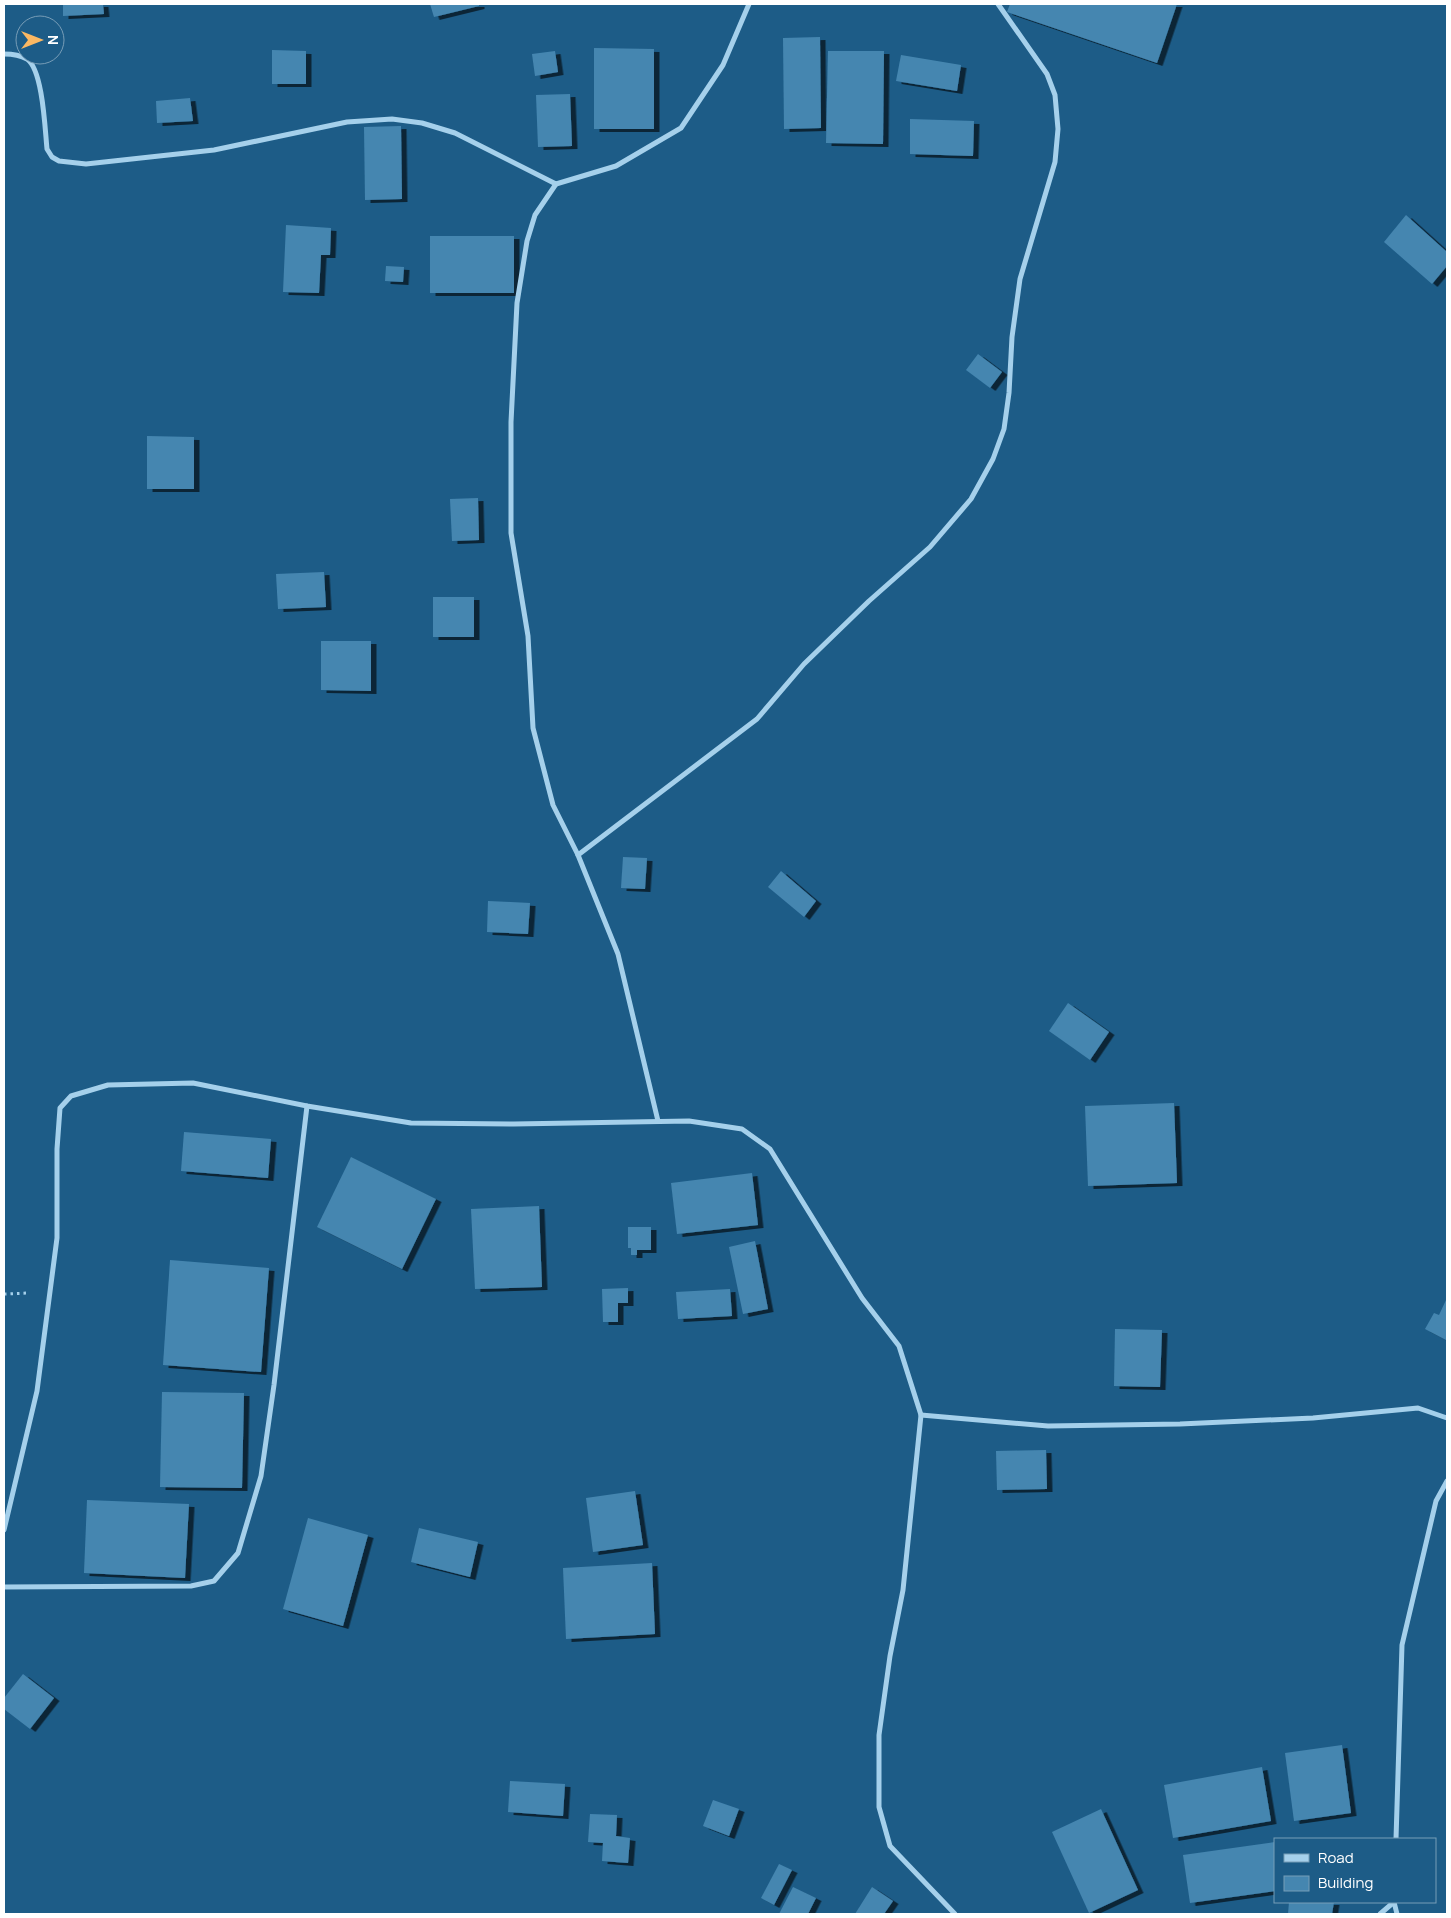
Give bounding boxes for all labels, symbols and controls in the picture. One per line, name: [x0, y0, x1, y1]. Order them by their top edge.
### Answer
north arrow: [15, 15, 65, 65]
text: N: [44, 35, 63, 45]
legend: [1274, 1838, 1436, 1903]
text: Road: [1318, 1847, 1354, 1868]
text: Building: [1318, 1872, 1373, 1893]

